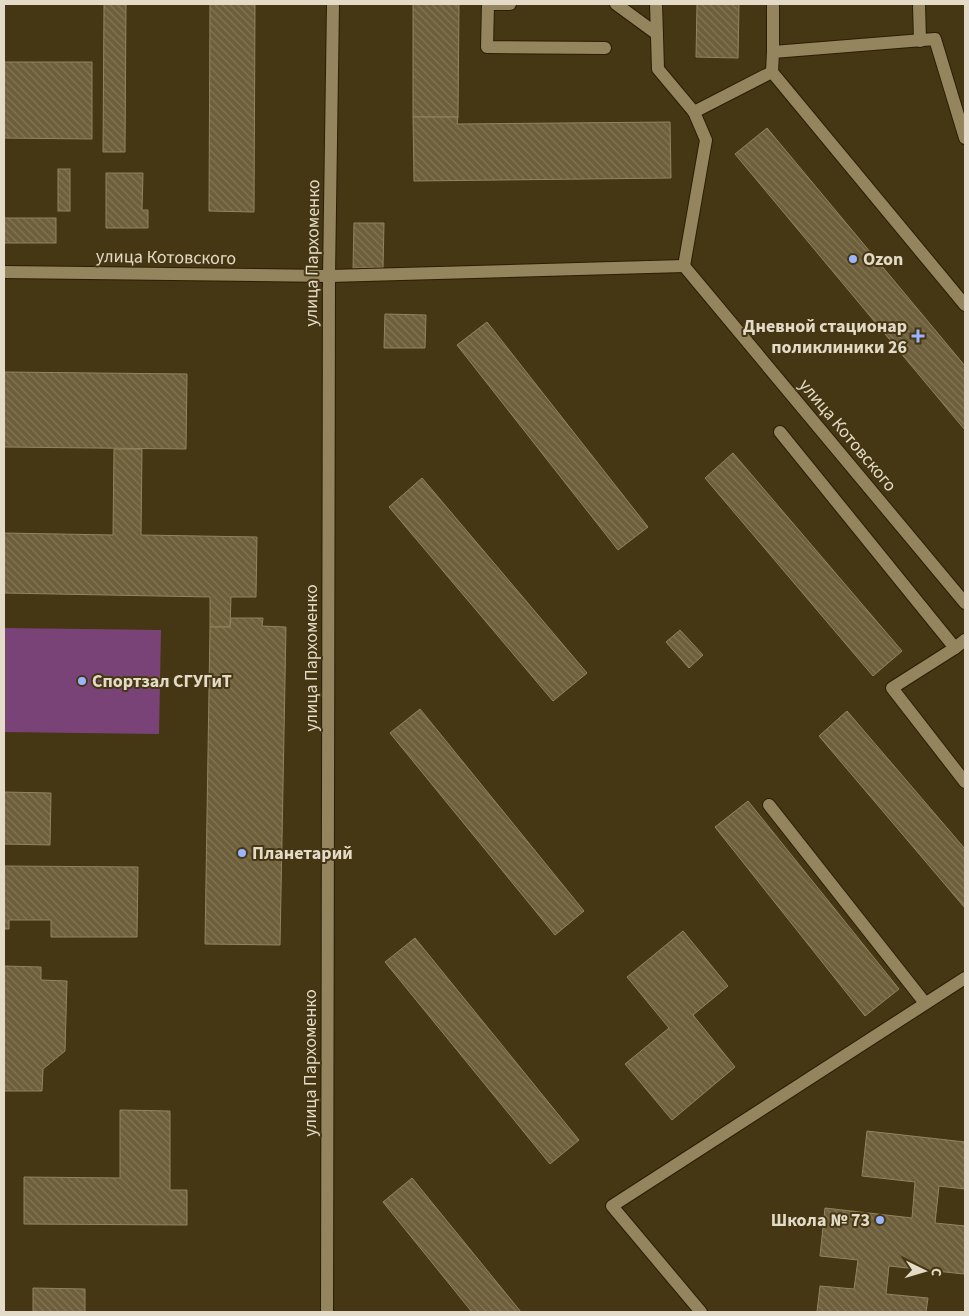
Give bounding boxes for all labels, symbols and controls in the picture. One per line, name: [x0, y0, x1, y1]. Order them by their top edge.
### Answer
street label: улица Пархоменко: [299, 179, 326, 327]
street label: улица Котовского: [96, 244, 236, 271]
place label: Ozon: [863, 247, 903, 272]
marker: Ozon: [847, 253, 859, 265]
place label: Дневной стационар поликлиники 26: [743, 314, 907, 360]
marker: Дневной стационар поликлиники 26: [911, 329, 925, 343]
street label: улица Котовского: [793, 374, 902, 497]
street label: улица Пархоменко: [299, 584, 324, 732]
place label: Спортзал СГУГиТ: [92, 669, 232, 694]
marker: Спортзал СГУГиТ: [76, 675, 88, 687]
place label: Планетарий: [252, 841, 353, 866]
marker: Планетарий: [236, 847, 248, 859]
street label: улица Пархоменко: [298, 989, 323, 1137]
place label: Школа № 73: [771, 1208, 870, 1233]
marker: Школа № 73: [874, 1214, 886, 1226]
north arrow: [899, 1246, 949, 1296]
text: С: [926, 1267, 946, 1277]

